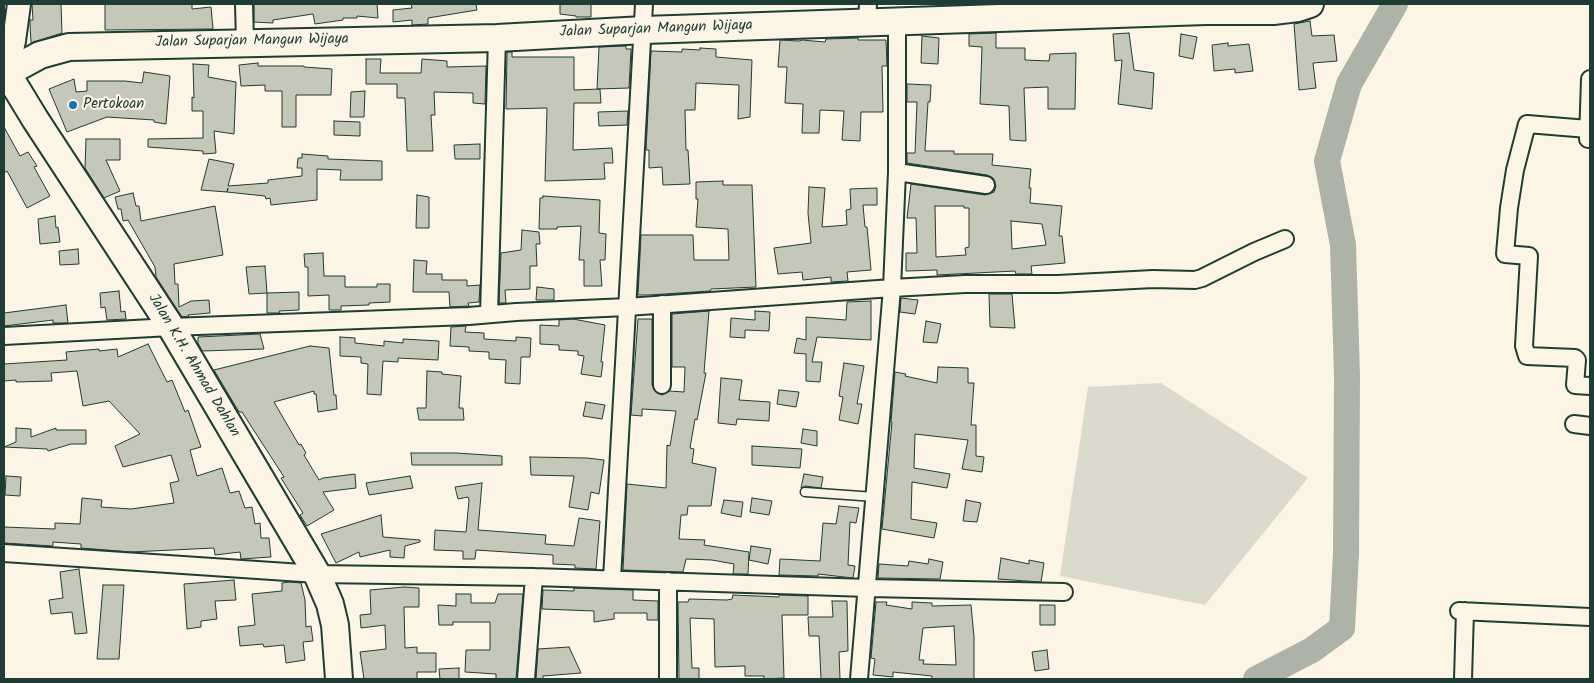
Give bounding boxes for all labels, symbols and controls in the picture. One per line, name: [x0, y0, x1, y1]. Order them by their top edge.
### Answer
street label: Jalan Suparjan Mangun Wijaya: [559, 18, 753, 42]
street label: Jalan Suparjan Mangun Wijaya: [155, 31, 349, 53]
place label: Pertokoan: [83, 96, 144, 114]
marker: Pertokoan: [67, 99, 79, 111]
street label: Jalan K.H. Ahmad Dahlan: [143, 291, 243, 441]

